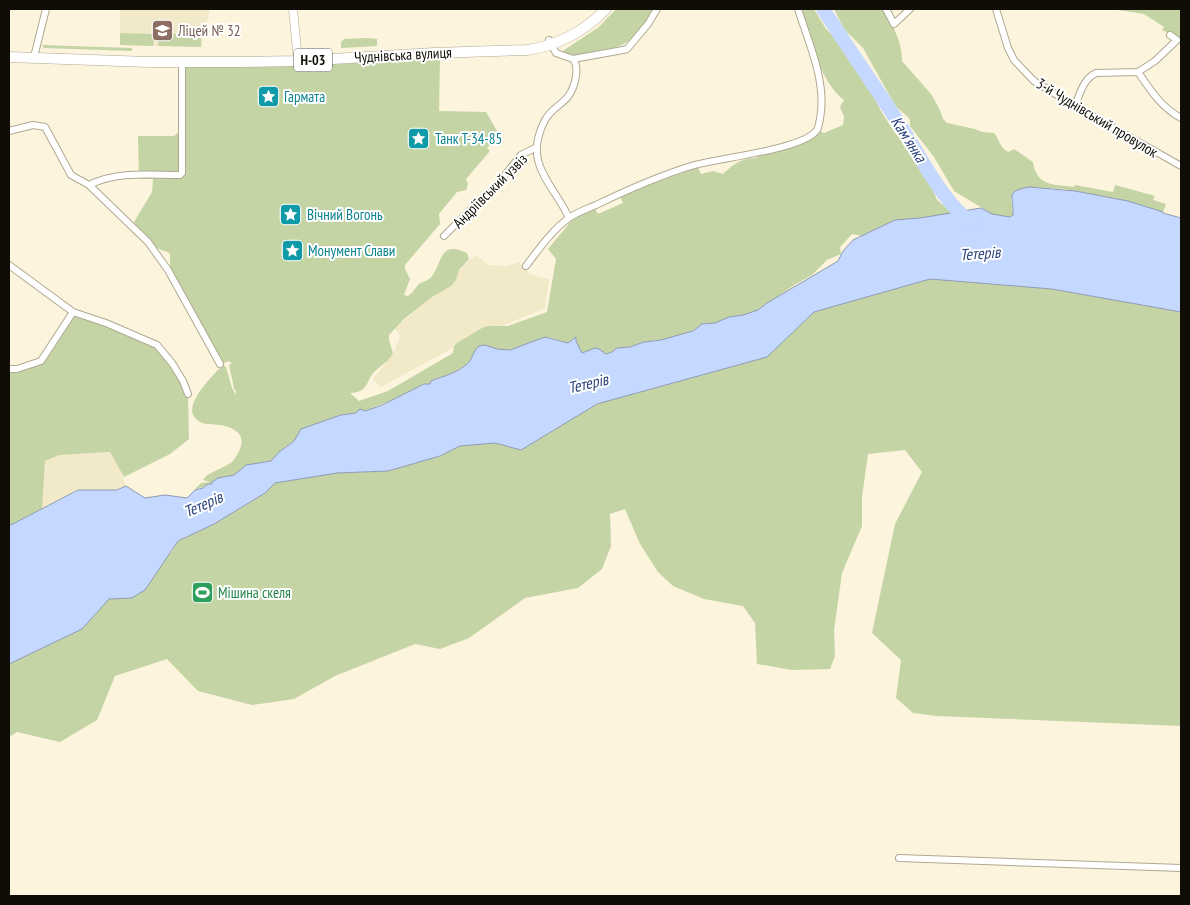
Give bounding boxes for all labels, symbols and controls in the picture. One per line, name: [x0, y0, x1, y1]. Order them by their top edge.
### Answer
school or university icon: Ліцей № 32: [150, 19, 174, 43]
place label: Ліцей № 32: [177, 21, 240, 40]
street label: Чуднівська вулиця: [354, 42, 452, 67]
road number: Н-03: [294, 48, 332, 72]
street label: 3-й Чуднівський провулок: [1033, 74, 1162, 161]
place icon: Гармата: [256, 85, 280, 109]
place label: Гармата: [284, 87, 325, 106]
water label: Кам'янка: [887, 112, 932, 167]
place icon: Танк Т-34-85: [407, 127, 431, 151]
place label: Танк Т-34-85: [435, 129, 502, 148]
street label: Андріївський узвіз: [448, 149, 531, 232]
place icon: Вічний Вогонь: [279, 203, 303, 227]
place label: Вічний Вогонь: [307, 205, 383, 224]
place icon: Монумент Слави: [280, 239, 304, 263]
place label: Монумент Слави: [308, 241, 395, 260]
water label: Тетерів: [959, 242, 1002, 264]
water label: Тетерів: [566, 368, 612, 397]
water label: Тетерів: [180, 486, 227, 521]
sports icon: Мішина скеля: [190, 581, 214, 605]
place label: Мішина скеля: [218, 583, 291, 602]

